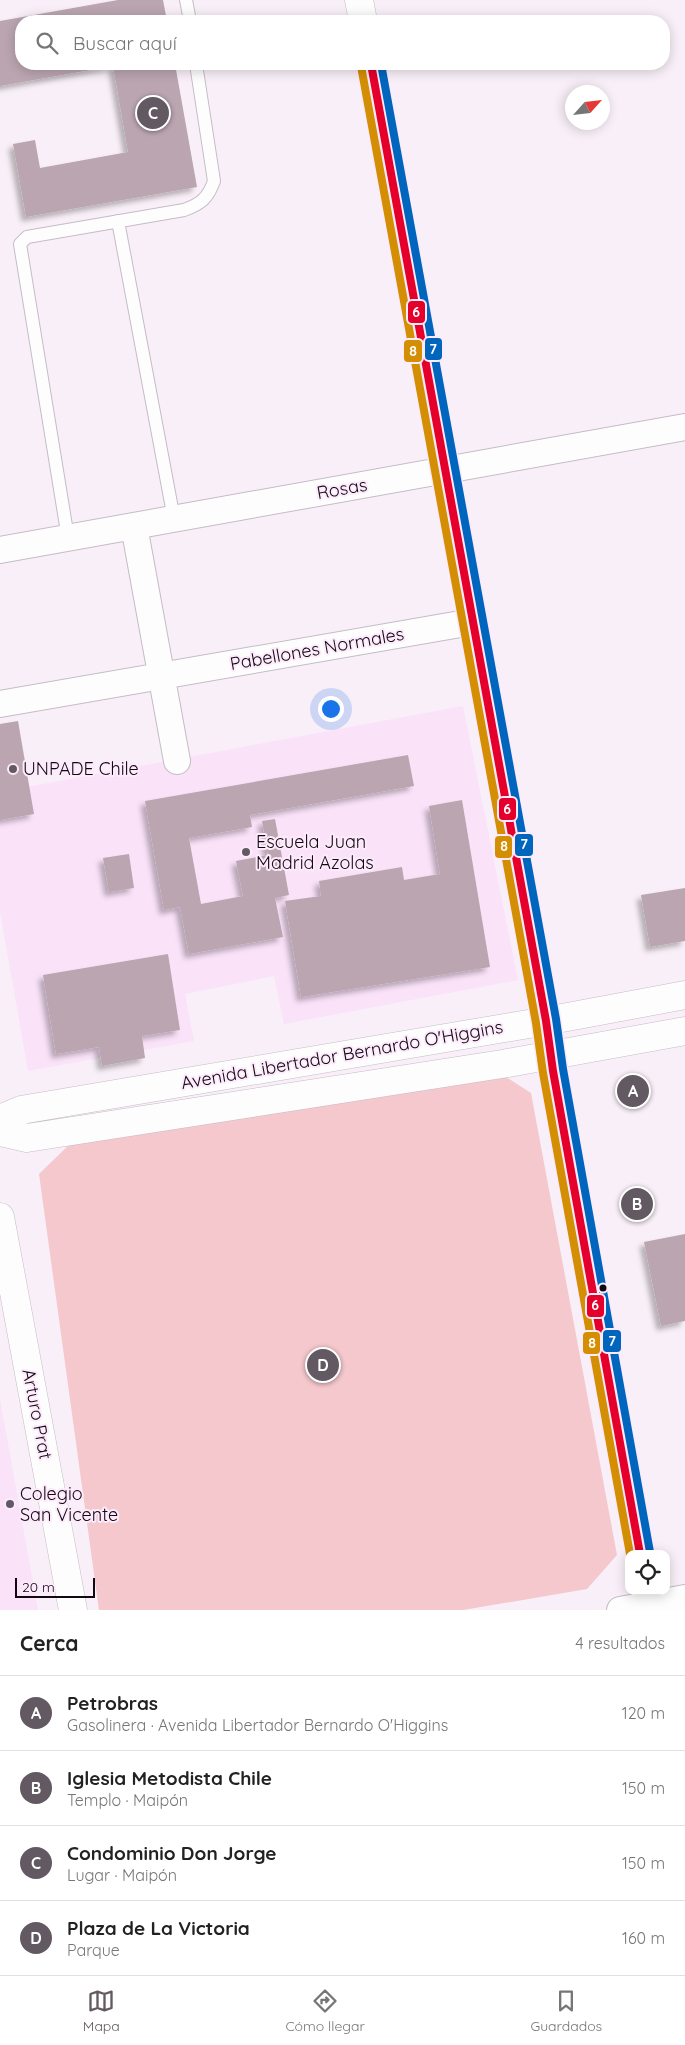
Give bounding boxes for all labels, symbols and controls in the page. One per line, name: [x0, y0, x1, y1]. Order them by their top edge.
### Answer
search box: [15, 15, 670, 70]
icon: search: [33, 29, 61, 57]
text: Buscar aquí: [73, 31, 177, 55]
north arrow: [565, 85, 610, 130]
pin: C: [137, 94, 169, 132]
line badge: 6: [407, 300, 426, 324]
text: 6: [412, 303, 420, 321]
line badge: 7: [424, 337, 443, 361]
line badge: 8: [403, 339, 423, 363]
text: 7: [429, 340, 437, 358]
text: 8: [409, 342, 417, 360]
street label: Rosas: [315, 473, 369, 504]
street label: Pabellones Normales: [228, 622, 406, 675]
your location: [318, 696, 344, 722]
place label: UNPADE Chile: [23, 757, 139, 780]
marker: UNPADE Chile: [7, 763, 19, 775]
line badge: 6: [498, 797, 517, 821]
text: 6: [503, 800, 511, 818]
place label: Escuela Juan Madrid Azolas: [256, 830, 374, 874]
line badge: 7: [514, 833, 534, 857]
line badge: 8: [494, 835, 513, 859]
text: 7: [520, 835, 528, 853]
text: 8: [500, 837, 508, 855]
marker: Escuela Juan Madrid Azolas: [240, 846, 252, 858]
street label: Avenida Libertador Bernardo O'Higgins: [179, 1015, 505, 1094]
pin: A: [617, 1072, 649, 1110]
pin: B: [621, 1185, 653, 1223]
unlabelled marker: [598, 1283, 608, 1293]
line badge: 6: [586, 1294, 605, 1318]
text: 6: [591, 1296, 599, 1314]
line badge: 7: [602, 1329, 622, 1353]
line badge: 8: [582, 1331, 601, 1355]
text: 7: [608, 1332, 616, 1350]
text: 8: [588, 1334, 596, 1352]
pin: D: [307, 1346, 339, 1384]
street label: Arturo Prat: [17, 1367, 58, 1461]
place label: Colegio San Vicente: [20, 1482, 118, 1526]
marker: Colegio San Vicente: [4, 1498, 16, 1510]
map controls: [625, 1550, 670, 1595]
button: locate: [625, 1550, 670, 1595]
scale bar: [15, 1575, 95, 1598]
text: 20 m: [22, 1578, 55, 1596]
text: Cerca: [20, 1630, 78, 1656]
text: 4 resultados: [575, 1633, 665, 1653]
text: Petrobras: [67, 1691, 158, 1715]
text: A: [31, 1703, 41, 1723]
text: 120 m: [622, 1703, 665, 1723]
text: Gasolinera · Avenida Libertador Bernardo O'Higgins: [67, 1715, 448, 1735]
text: Iglesia Metodista Chile: [67, 1766, 272, 1790]
text: B: [31, 1778, 41, 1798]
text: 150 m: [622, 1778, 665, 1798]
text: Templo · Maipón: [67, 1790, 188, 1810]
text: Condominio Don Jorge: [67, 1841, 276, 1865]
text: C: [31, 1853, 41, 1873]
text: 150 m: [622, 1853, 665, 1873]
text: Lugar · Maipón: [67, 1865, 177, 1885]
text: Plaza de La Victoria: [67, 1916, 250, 1940]
text: D: [30, 1928, 42, 1948]
text: 160 m: [622, 1928, 665, 1948]
text: Parque: [67, 1940, 120, 1960]
tab: Mapa: [83, 1987, 120, 2035]
tab: Cómo llegar: [285, 1987, 365, 2035]
tab: Guardados: [530, 1987, 602, 2035]

